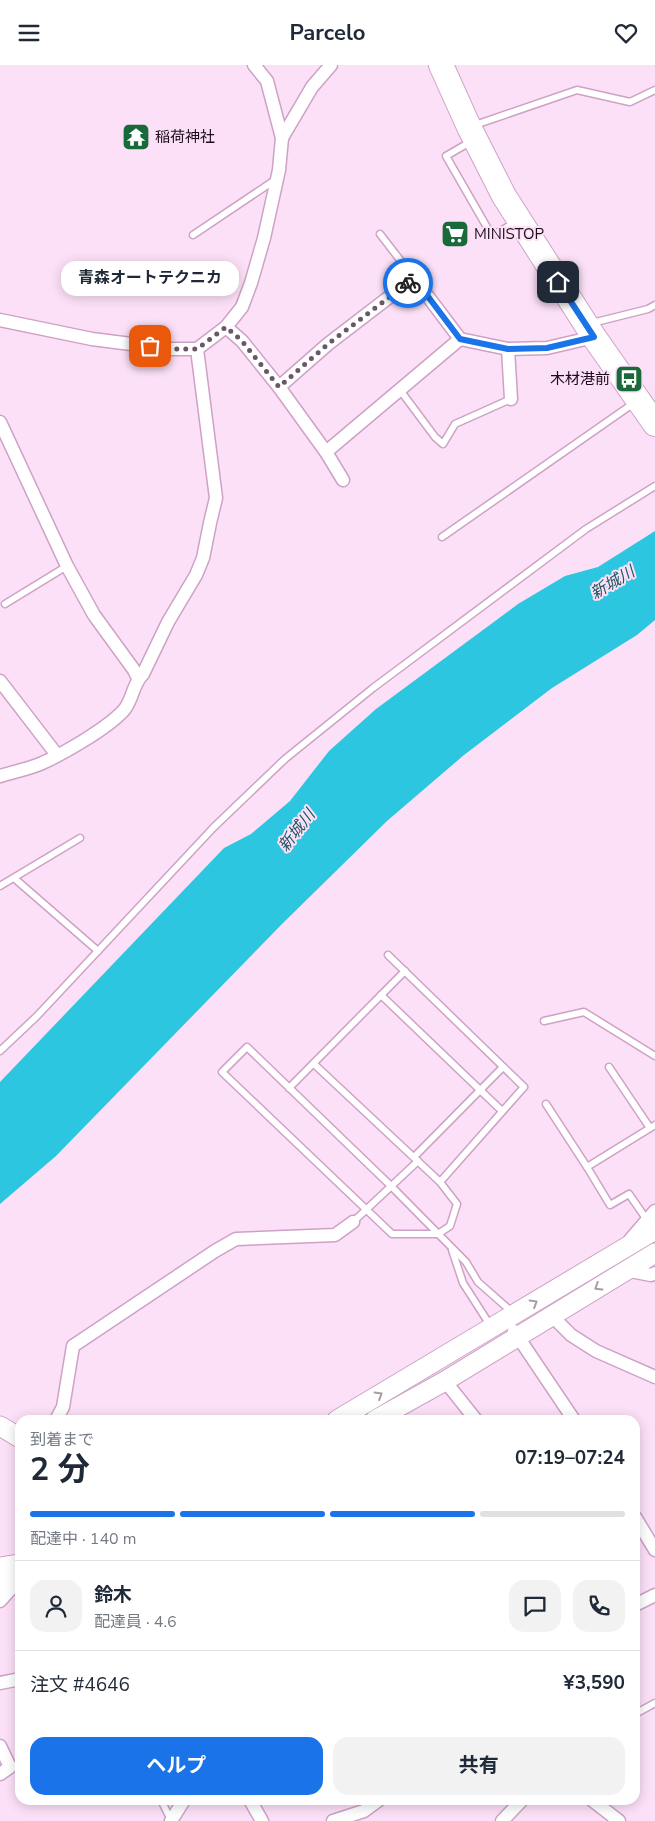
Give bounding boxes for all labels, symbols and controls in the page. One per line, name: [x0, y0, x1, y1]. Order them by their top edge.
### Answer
text: Parcelo: [290, 18, 366, 48]
icon: menu: [15, 19, 43, 47]
icon: heart: [612, 19, 640, 47]
temple icon: 稲荷神社: [121, 122, 151, 152]
place label: 稲荷神社: [155, 127, 215, 147]
supermarket icon: MINISTOP: [440, 219, 470, 249]
place label: MINISTOP: [474, 224, 544, 244]
courier: [383, 258, 433, 308]
callout: 青森オートテクニカ: [61, 261, 239, 296]
pin: [537, 261, 579, 303]
text: 青森オートテクニカ: [78, 267, 222, 289]
icon: home: [544, 268, 572, 296]
icon: bike: [394, 269, 422, 297]
pin: [129, 325, 171, 367]
icon: bag: [136, 332, 164, 360]
bus stop icon: 木材港前: [614, 364, 644, 394]
place label: 木材港前: [550, 369, 610, 389]
water label: 新城川: [586, 560, 640, 605]
water label: 新城川: [273, 803, 321, 856]
one-way arrow: [595, 1281, 604, 1290]
one-way arrow: [528, 1299, 537, 1309]
one-way arrow: [374, 1392, 383, 1402]
text: 到着まで: [30, 1429, 94, 1451]
text: 07:19–07:24: [515, 1445, 625, 1471]
text: 2 分: [30, 1448, 90, 1491]
text: 配達中 · 140 m: [30, 1528, 136, 1550]
button: person: [30, 1580, 82, 1632]
button: chat: [509, 1580, 561, 1632]
button: phone: [573, 1580, 625, 1632]
text: 鈴木: [94, 1582, 132, 1608]
text: 配達員 · 4.6: [94, 1611, 177, 1633]
text: ¥3,590: [563, 1670, 625, 1696]
text: 注文 #4646: [30, 1672, 130, 1698]
button: ヘルプ: [30, 1737, 323, 1795]
button: 共有: [333, 1737, 625, 1795]

